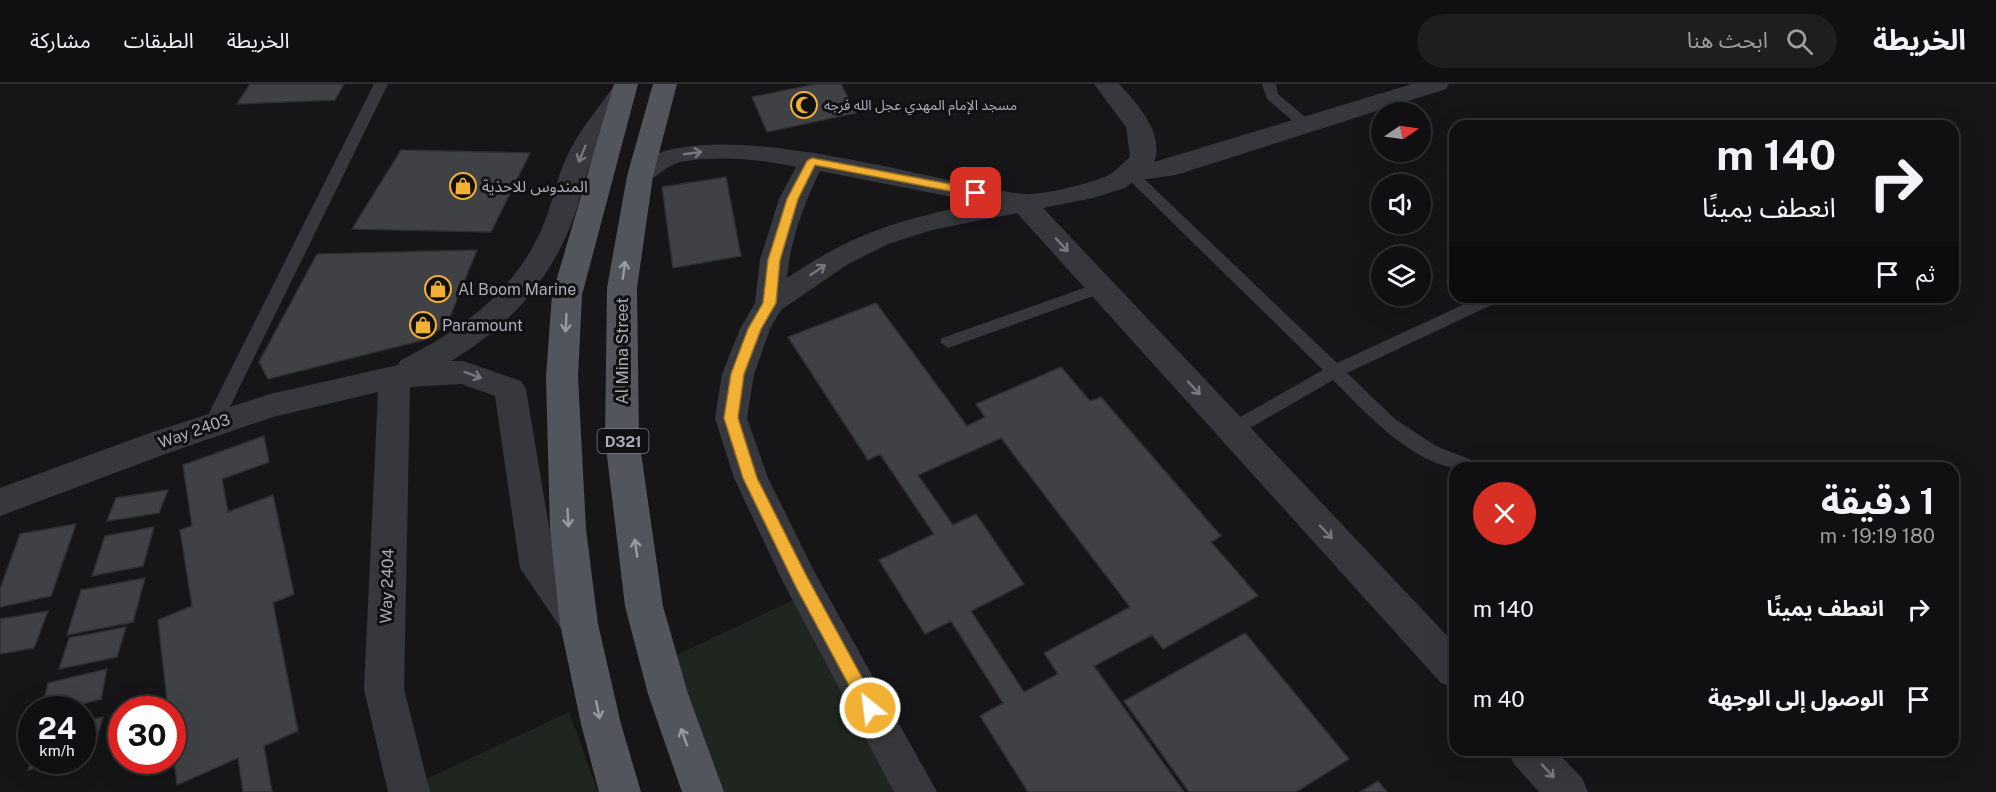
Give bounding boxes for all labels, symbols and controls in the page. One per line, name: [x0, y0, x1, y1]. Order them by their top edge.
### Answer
search box: [1417, 14, 1837, 68]
text: الخريطة: [1873, 23, 1966, 56]
icon: search: [1783, 25, 1816, 58]
text: ابحث هنا: [1687, 27, 1768, 53]
text: مشاركة: [30, 28, 91, 53]
text: الطبقات: [124, 28, 194, 53]
text: الخريطة: [227, 28, 290, 53]
mosque icon: مسجد الإمام المهدي عجل الله فرجه: [789, 90, 819, 120]
place label: مسجد الإمام المهدي عجل الله فرجه: [824, 97, 1017, 116]
north arrow: [1371, 102, 1431, 162]
map controls: [1371, 102, 1431, 306]
text: 140 m: [1716, 130, 1836, 179]
one-way arrow: [576, 144, 587, 162]
icon: right: [1857, 144, 1935, 222]
one-way arrow: [682, 148, 702, 159]
pin: [950, 167, 1001, 218]
shop icon: المندوس للاحذية: [448, 171, 478, 201]
button: sound: [1371, 174, 1431, 234]
icon: arrive: [959, 176, 992, 209]
place label: المندوس للاحذية: [482, 177, 588, 196]
text: انعطف يمينًا: [1702, 191, 1836, 223]
one-way arrow: [1055, 237, 1069, 252]
button: layers: [1371, 246, 1431, 306]
icon: arrive: [1871, 258, 1904, 291]
one-way arrow: [619, 261, 630, 281]
text: ثم: [1916, 261, 1935, 287]
one-way arrow: [809, 264, 825, 276]
shop icon: Al Boom Marine: [423, 274, 453, 304]
place label: Al Boom Marine: [458, 280, 576, 299]
street label: Al Mina Street: [613, 297, 632, 405]
shop icon: Paramount: [408, 310, 438, 340]
one-way arrow: [560, 313, 571, 333]
place label: Paramount: [442, 316, 523, 335]
one-way arrow: [463, 371, 482, 382]
one-way arrow: [1187, 381, 1201, 396]
street label: Way 2403: [156, 410, 232, 452]
road number: D321: [598, 429, 648, 453]
text: 1 دقيقة: [1821, 480, 1935, 522]
button: close: [1473, 482, 1536, 545]
one-way arrow: [562, 508, 573, 528]
one-way arrow: [1319, 524, 1333, 539]
text: 180 m · 19:19: [1820, 524, 1935, 548]
one-way arrow: [630, 539, 641, 559]
street label: Way 2404: [376, 548, 398, 624]
icon: right: [1902, 593, 1935, 626]
text: انعطف يمينًا: [1767, 595, 1884, 621]
text: 140 m: [1473, 596, 1534, 622]
position arrow: [838, 676, 902, 740]
icon: arrive: [1902, 683, 1935, 716]
text: الوصول إلى الوجهة: [1708, 685, 1884, 711]
text: 40 m: [1473, 686, 1525, 712]
speed limit sign: 30: [108, 696, 186, 774]
one-way arrow: [593, 700, 604, 720]
text: 24: [38, 710, 76, 746]
one-way arrow: [677, 728, 688, 747]
text: km/h: [39, 742, 75, 759]
one-way arrow: [1540, 763, 1554, 778]

